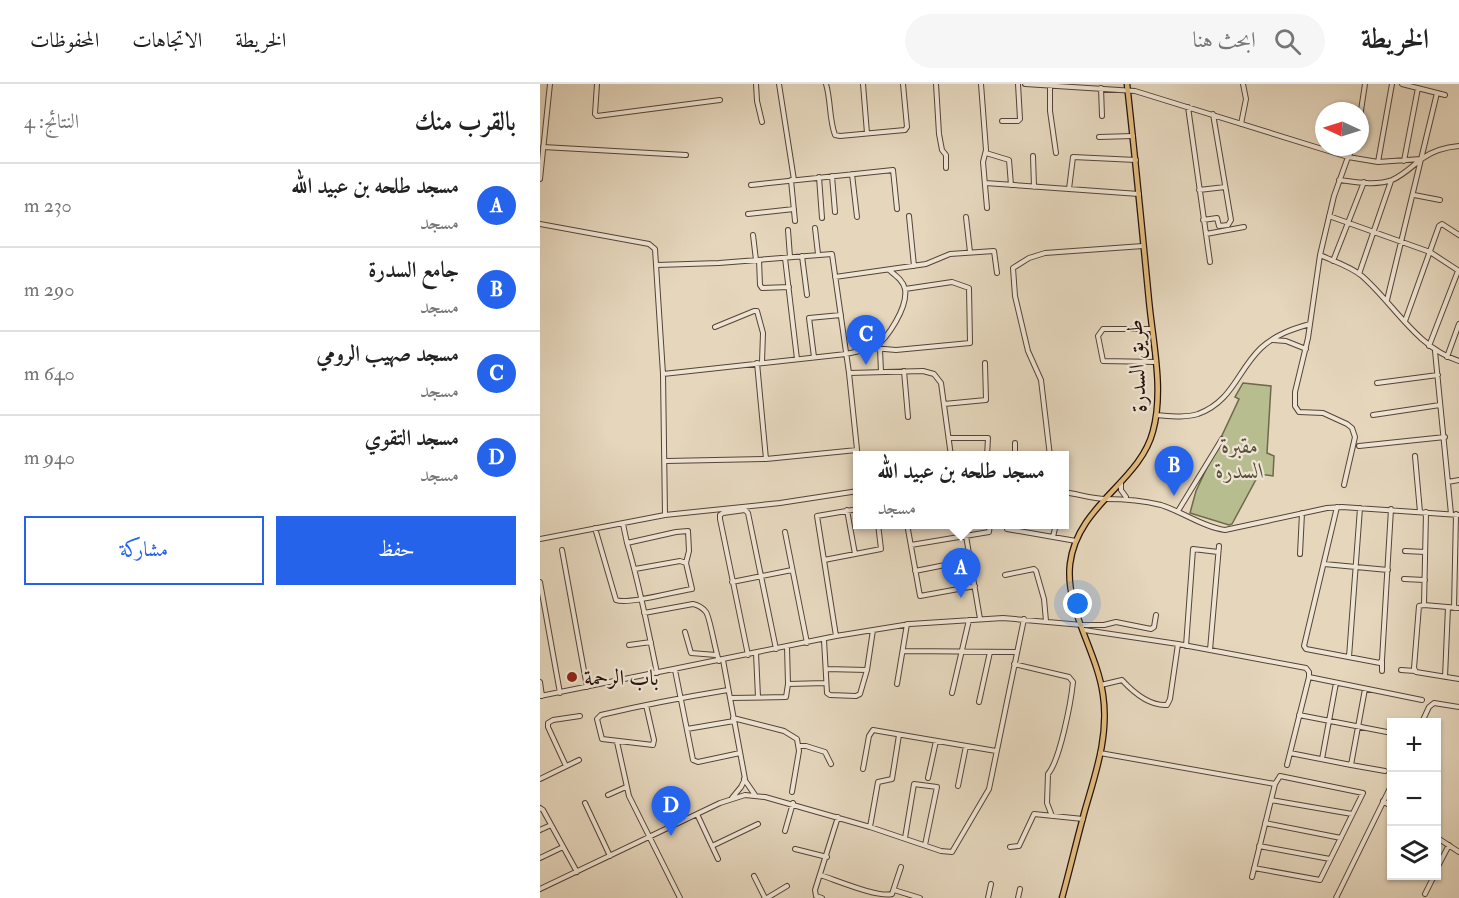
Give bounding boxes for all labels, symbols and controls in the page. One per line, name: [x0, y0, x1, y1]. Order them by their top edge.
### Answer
search box: [905, 14, 1325, 68]
text: الخريطة: [1361, 22, 1429, 57]
icon: search: [1271, 25, 1304, 58]
text: ابحث هنا: [1193, 26, 1256, 54]
text: المحفوظات: [30, 27, 99, 54]
text: الاتجاهات: [132, 27, 202, 54]
text: الخريطة: [235, 27, 286, 54]
north arrow: [1315, 102, 1369, 156]
text: بالقرب منك: [414, 106, 516, 138]
text: النتائج: 4: [24, 109, 79, 134]
text: مسجد طلحه بن عبيد الله: [291, 172, 459, 200]
text: 230 m: [24, 193, 72, 218]
text: A: [490, 193, 503, 218]
text: مسجد: [420, 210, 459, 235]
text: جامع السدرة: [368, 256, 459, 284]
text: 290 m: [24, 277, 74, 302]
text: B: [490, 277, 503, 302]
text: مسجد: [420, 294, 459, 319]
pin: C: [846, 316, 886, 365]
street label: طريق السدرة: [1121, 319, 1153, 413]
text: مسجد صهيب الرومي: [316, 340, 459, 368]
text: 640 m: [24, 361, 75, 386]
text: C: [489, 361, 504, 386]
text: مسجد: [420, 378, 459, 403]
text: مسجد التقوي: [364, 424, 459, 452]
park label: مقبرة السدرة: [1215, 432, 1264, 485]
text: 940 m: [24, 445, 75, 470]
text: D: [488, 445, 505, 470]
pin: B: [1154, 446, 1194, 496]
popup: [853, 451, 1069, 529]
text: مسجد طلحه بن عبيد الله: [877, 457, 1045, 485]
text: مسجد: [420, 462, 459, 487]
text: مسجد: [877, 495, 916, 520]
button: مشاركة: [24, 516, 264, 585]
button: حفظ: [276, 516, 516, 585]
pin: A: [942, 548, 980, 598]
your location: [1063, 589, 1092, 618]
place label: باب الرحمة: [584, 664, 659, 692]
marker: باب الرحمة: [565, 670, 579, 684]
map controls: [1387, 718, 1441, 880]
button: +: [1387, 718, 1441, 772]
button: −: [1387, 772, 1441, 826]
pin: D: [652, 786, 690, 836]
button: layers: [1387, 826, 1441, 880]

